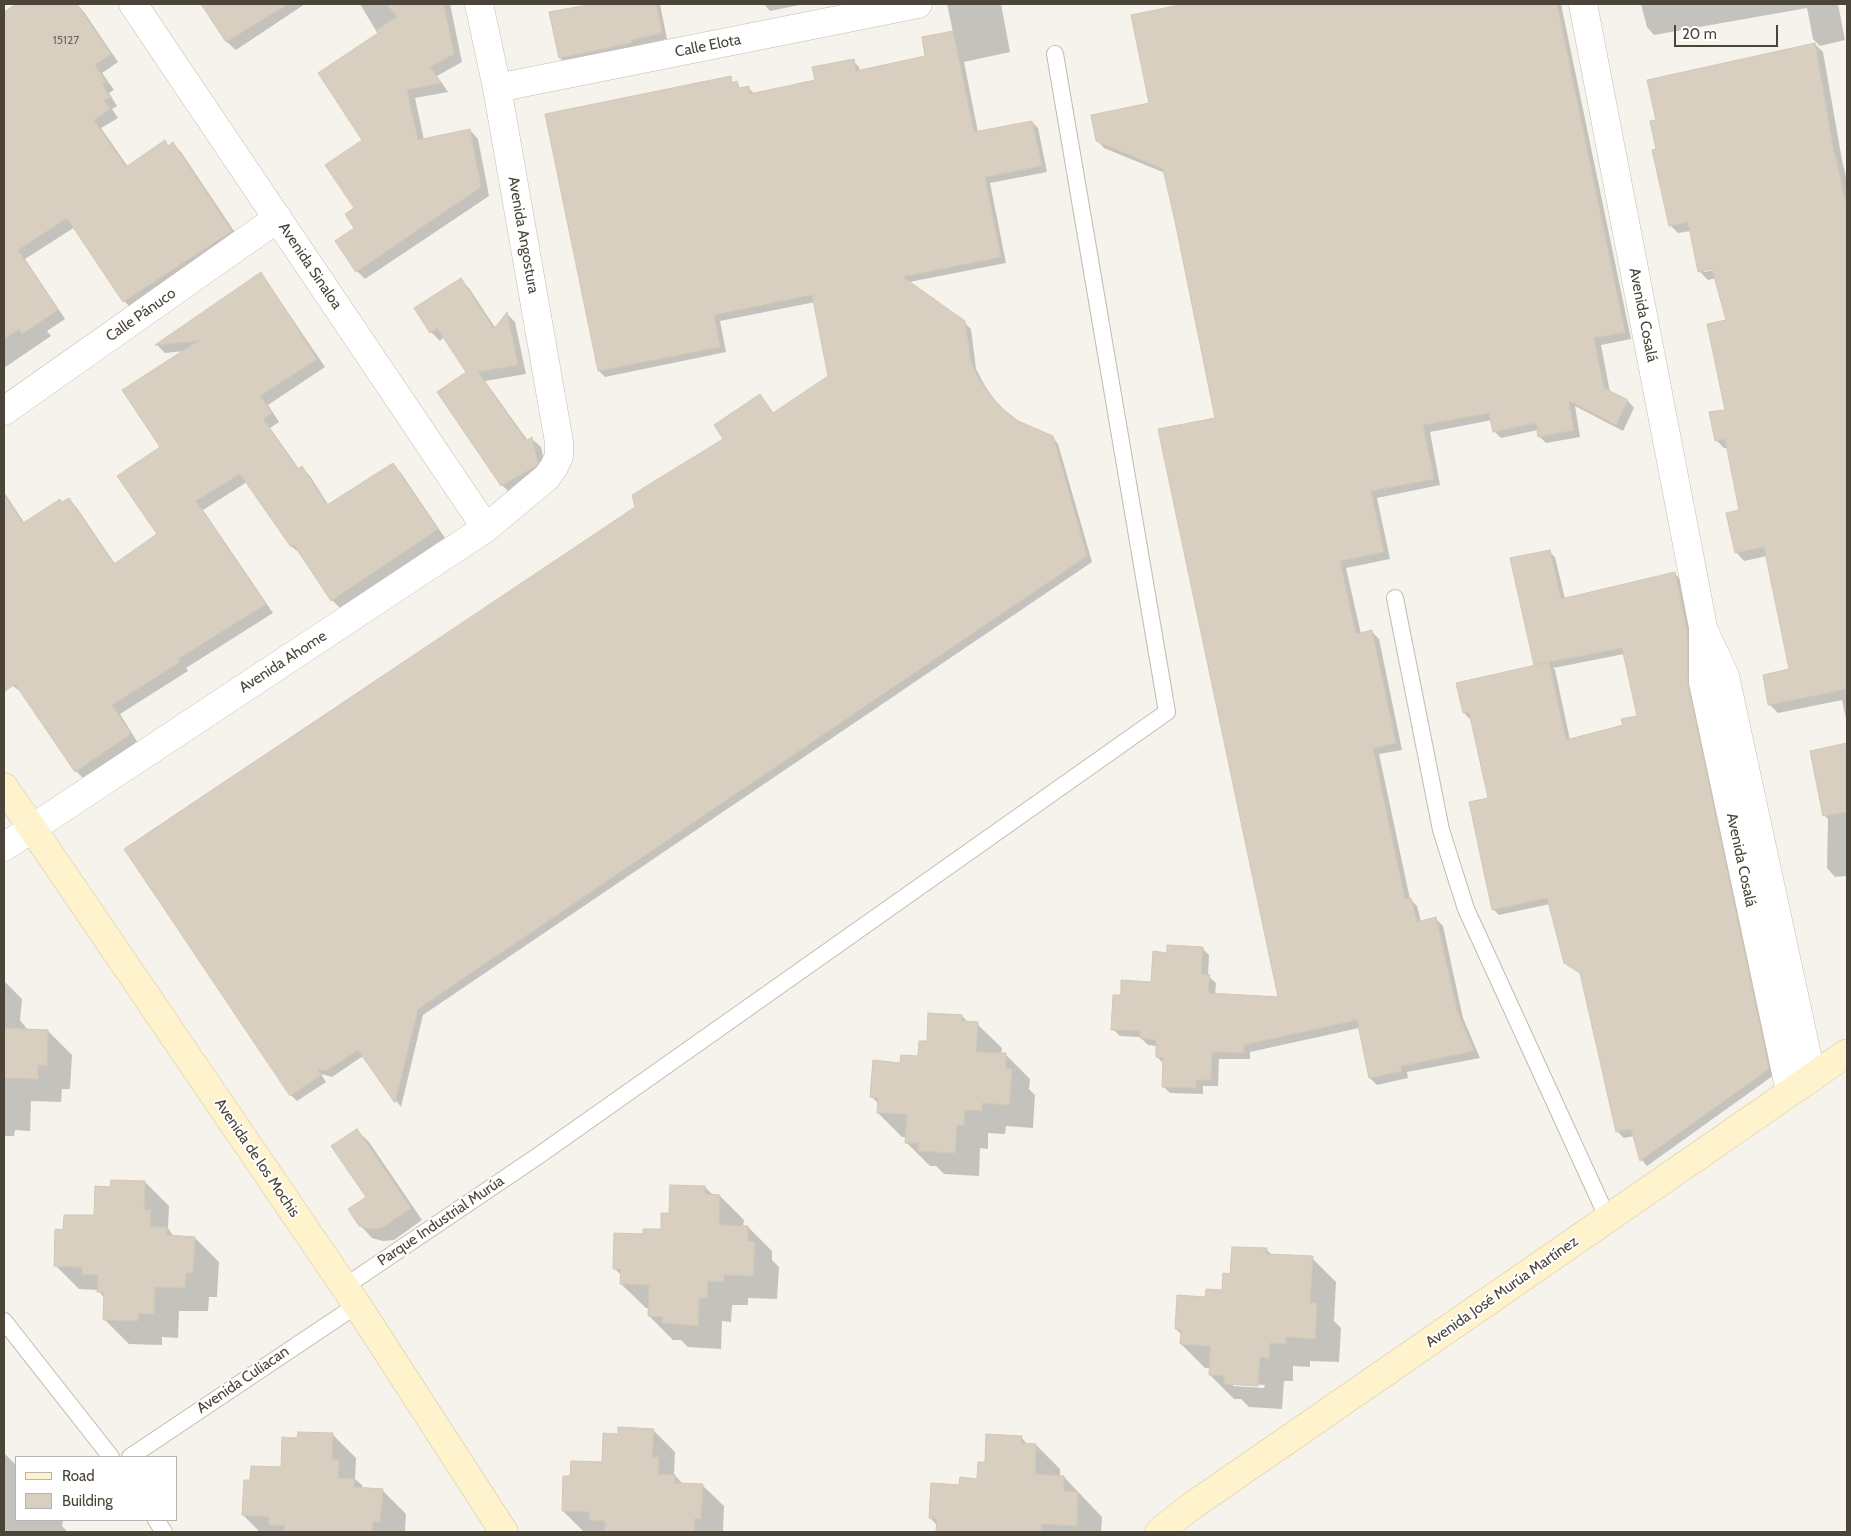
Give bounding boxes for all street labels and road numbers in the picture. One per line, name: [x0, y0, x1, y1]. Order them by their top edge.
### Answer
street label: Calle Elota: [674, 31, 742, 61]
street label: Avenida Angostura: [504, 175, 542, 295]
street label: Avenida Sinaloa: [274, 219, 346, 313]
street label: Avenida Cosalá: [1625, 266, 1661, 364]
street label: Calle Pánuco: [103, 284, 179, 346]
street label: Avenida Ahome: [236, 627, 330, 697]
street label: Avenida Cosalá: [1722, 811, 1760, 909]
street label: Avenida de los Mochis: [211, 1095, 303, 1221]
street label: Parque Industrial Murúa: [374, 1172, 508, 1270]
street label: Avenida José Murúa Martínez: [1422, 1233, 1582, 1351]
street label: Avenida Culiacan: [193, 1343, 293, 1417]

